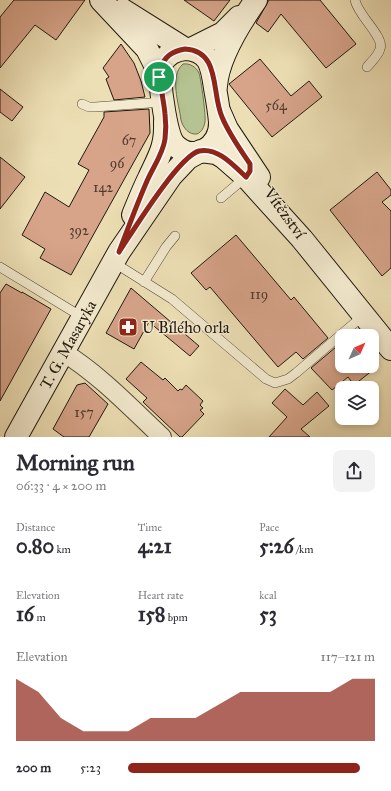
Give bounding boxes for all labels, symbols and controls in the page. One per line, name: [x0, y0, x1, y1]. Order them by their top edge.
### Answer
pin: [142, 60, 176, 94]
icon: arrive: [148, 66, 170, 88]
house number: 564: [265, 97, 288, 114]
house number: 67: [122, 132, 136, 149]
house number: 96: [110, 155, 125, 172]
house number: 142: [93, 179, 113, 196]
street label: Vítězství: [260, 183, 310, 243]
house number: 392: [69, 222, 89, 239]
house number: 119: [250, 286, 268, 303]
street label: T. G. Masaryka: [35, 296, 100, 392]
pharmacy icon: U Bílého orla: [117, 316, 139, 338]
place label: U Bílého orla: [142, 318, 230, 337]
north arrow: [335, 329, 379, 373]
map controls: [335, 329, 379, 425]
button: layers: [335, 381, 379, 425]
house number: 157: [74, 404, 94, 421]
text: Morning run: [16, 449, 135, 476]
button: share: [333, 450, 375, 492]
text: 06:33 · 4 × 200 m: [16, 478, 106, 494]
text: Distance: [16, 521, 55, 534]
text: Time: [138, 521, 162, 534]
text: Pace: [259, 521, 279, 534]
text: 0.80: [16, 534, 54, 558]
text: 4:21: [138, 534, 172, 558]
text: 5:26: [259, 534, 294, 558]
text: km: [54, 543, 71, 556]
text: /km: [294, 543, 313, 556]
text: Elevation: [16, 589, 60, 602]
text: Heart rate: [138, 589, 184, 602]
text: kcal: [259, 589, 277, 602]
text: 16: [16, 602, 34, 626]
text: 158: [138, 602, 165, 626]
text: 53: [259, 602, 277, 626]
text: m: [34, 611, 46, 624]
text: bpm: [165, 611, 188, 624]
text: Elevation: [16, 649, 68, 665]
text: 117–121 m: [321, 649, 375, 665]
text: 200 m: [16, 760, 51, 776]
text: 5:23: [80, 760, 101, 776]

